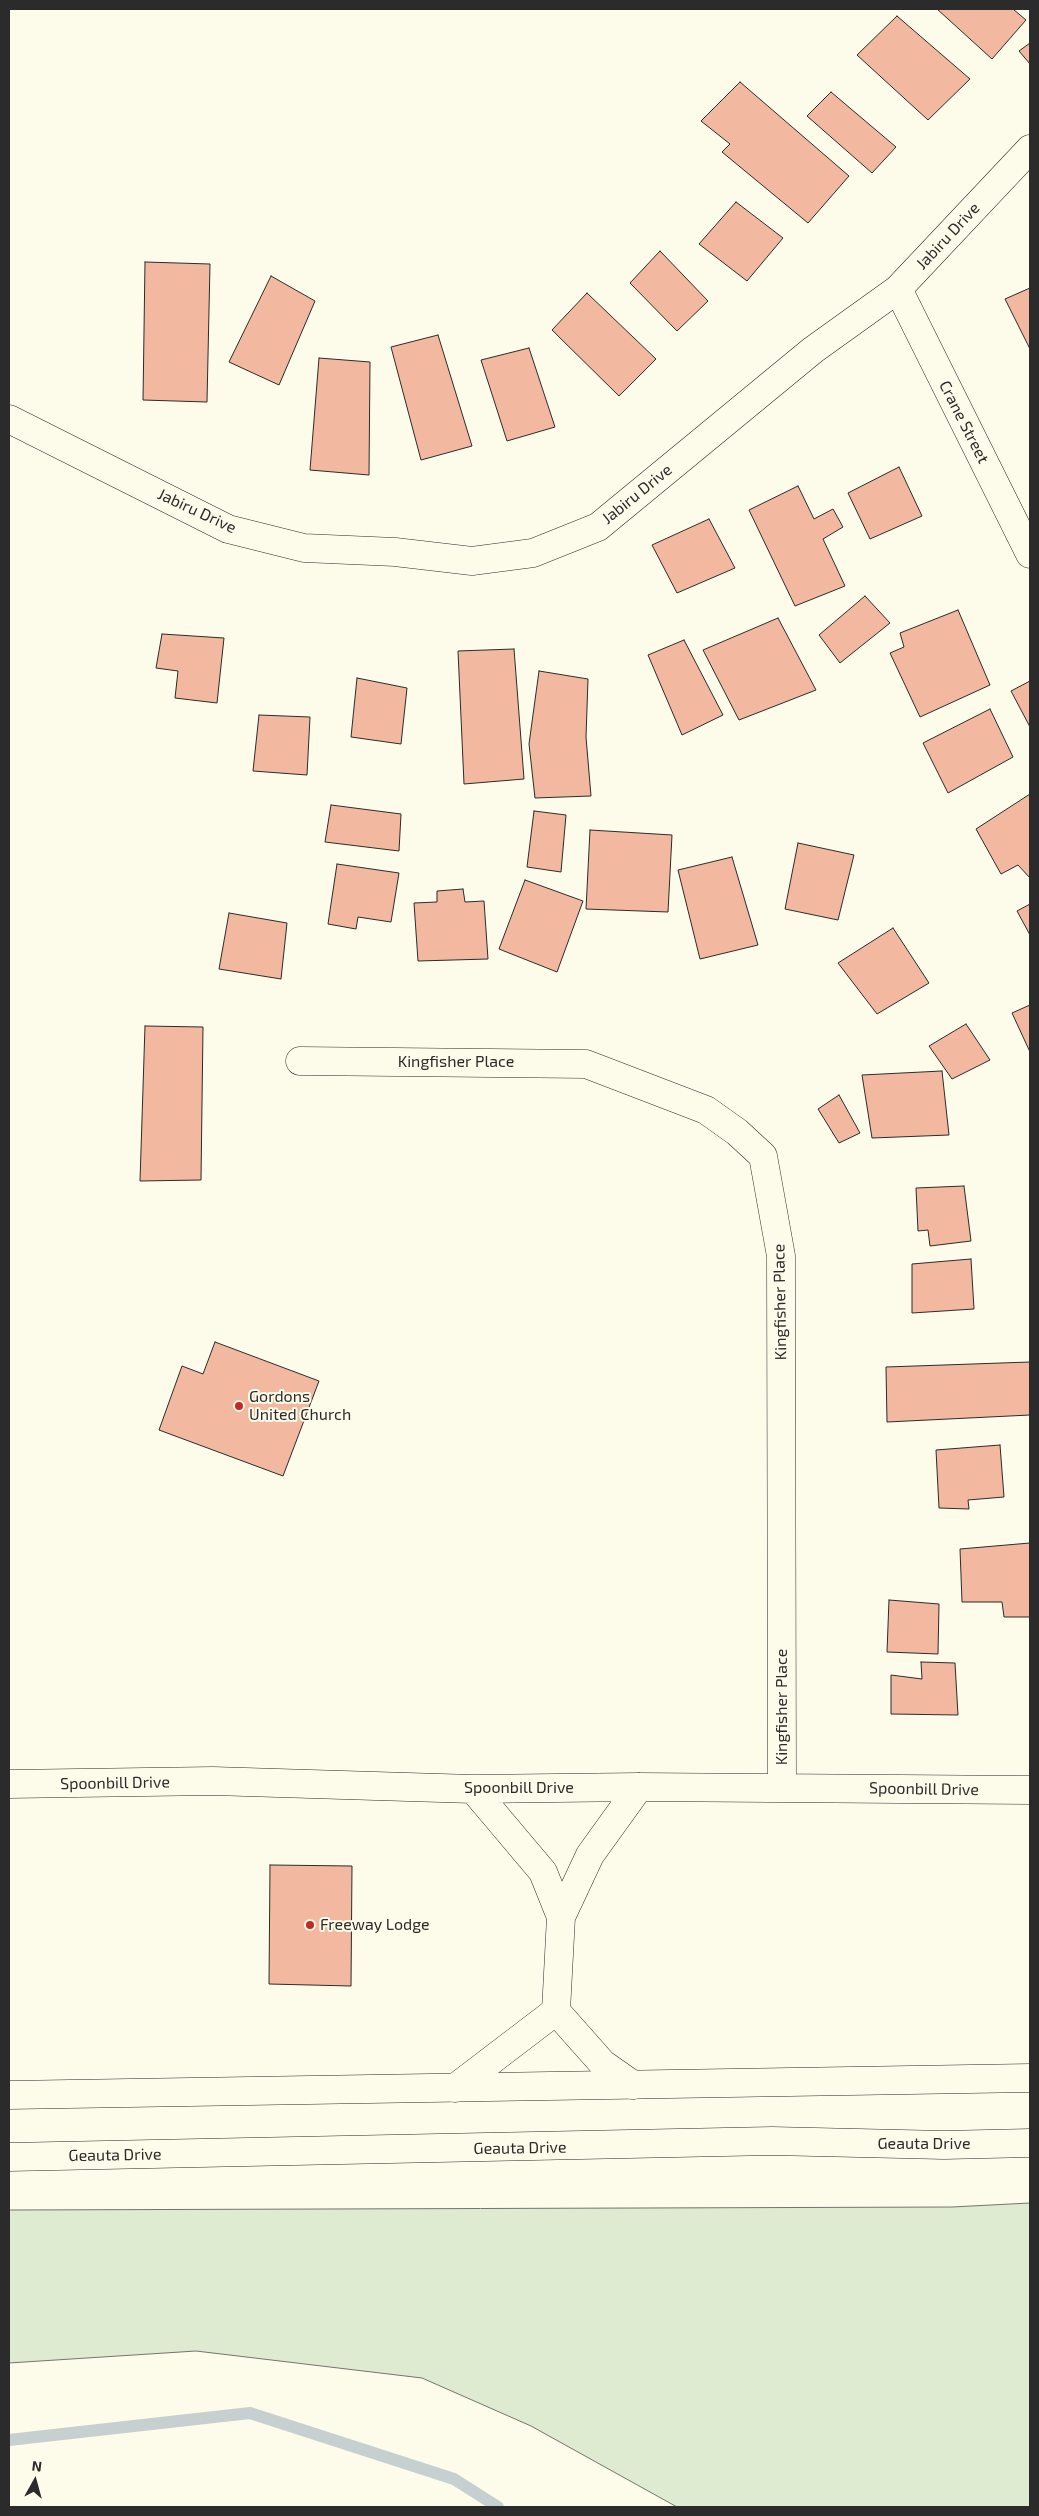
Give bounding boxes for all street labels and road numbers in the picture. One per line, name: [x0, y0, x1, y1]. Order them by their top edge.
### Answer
street label: Jabiru Drive: [912, 199, 984, 273]
street label: Crane Street: [935, 377, 993, 467]
street label: Jabiru Drive: [598, 460, 676, 528]
street label: Jabiru Drive: [155, 484, 239, 538]
street label: Kingfisher Place: [398, 1052, 514, 1072]
street label: Kingfisher Place: [769, 1244, 791, 1360]
street label: Kingfisher Place: [772, 1649, 792, 1765]
street label: Spoonbill Drive: [60, 1772, 170, 1794]
street label: Spoonbill Drive: [464, 1778, 574, 1798]
street label: Spoonbill Drive: [869, 1778, 979, 1800]
street label: Geauta Drive: [878, 2134, 970, 2154]
street label: Geauta Drive: [473, 2138, 567, 2158]
street label: Geauta Drive: [68, 2145, 162, 2165]

